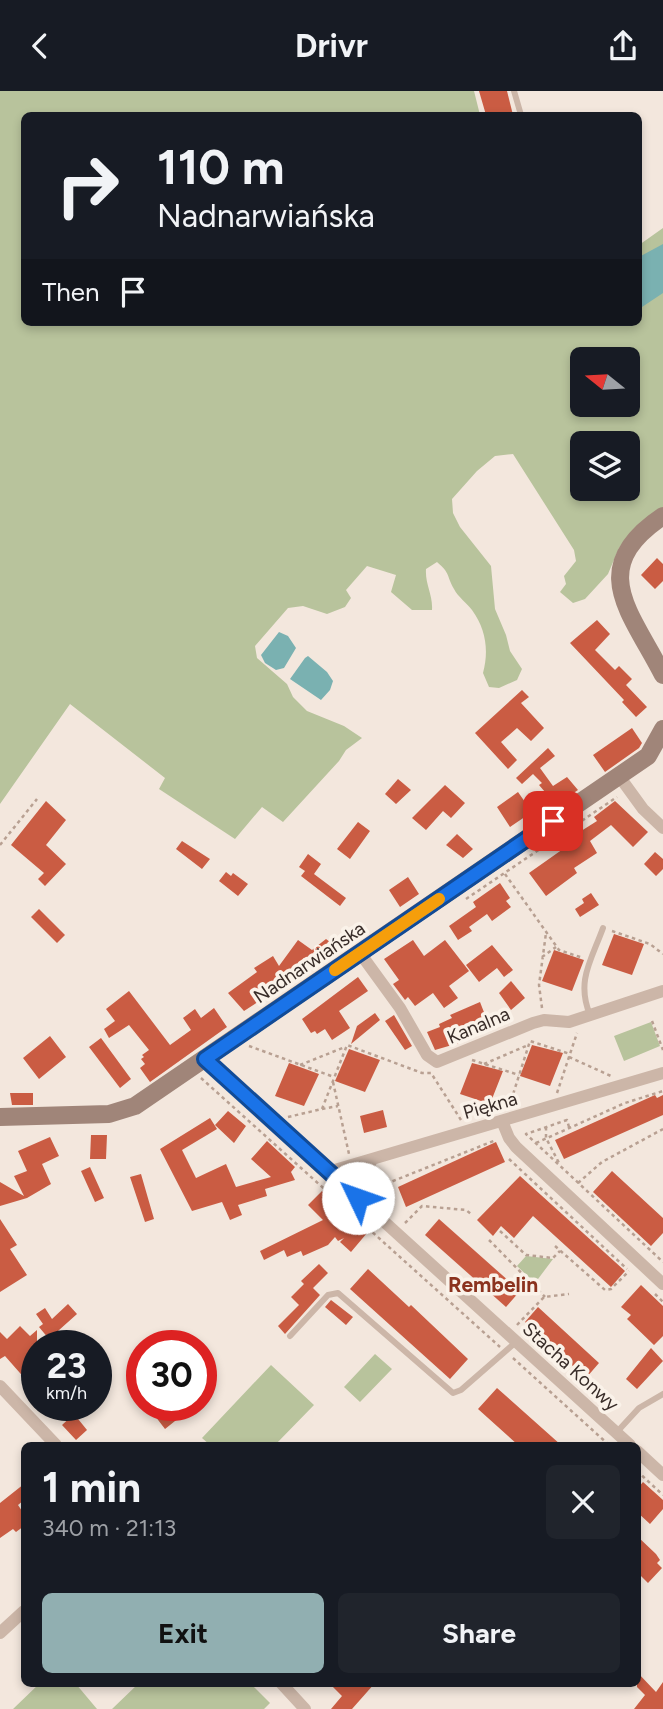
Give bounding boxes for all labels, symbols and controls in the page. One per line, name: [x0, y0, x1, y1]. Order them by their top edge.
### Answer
icon: back: [21, 27, 59, 65]
text: Drivr: [295, 27, 368, 65]
icon: share: [604, 27, 642, 65]
text: 110 m: [157, 137, 285, 196]
icon: right: [42, 140, 133, 231]
text: Nadnarwiańska: [157, 197, 375, 235]
icon: arrive: [114, 273, 152, 311]
text: Then: [42, 276, 100, 308]
north arrow: [570, 347, 640, 417]
map controls: [570, 347, 640, 501]
button: layers: [570, 431, 640, 501]
pin: [523, 791, 583, 851]
icon: arrive: [534, 802, 572, 840]
street label: Nadnarwiańska: [249, 917, 369, 1008]
street label: Kanalna: [443, 1002, 513, 1049]
street label: Piękna: [460, 1087, 520, 1124]
position arrow: [321, 1161, 395, 1235]
district label: Rembelin: [448, 1272, 538, 1297]
street label: Stacha Konwy: [518, 1317, 624, 1416]
speed limit sign: 30: [126, 1330, 217, 1421]
text: 23: [47, 1345, 86, 1387]
text: km/h: [46, 1382, 87, 1404]
text: 1 min: [42, 1462, 141, 1513]
button: close: [546, 1465, 620, 1539]
text: 340 m · 21:13: [42, 1514, 176, 1542]
button: Exit: [42, 1593, 324, 1673]
button: Share: [338, 1593, 620, 1673]

